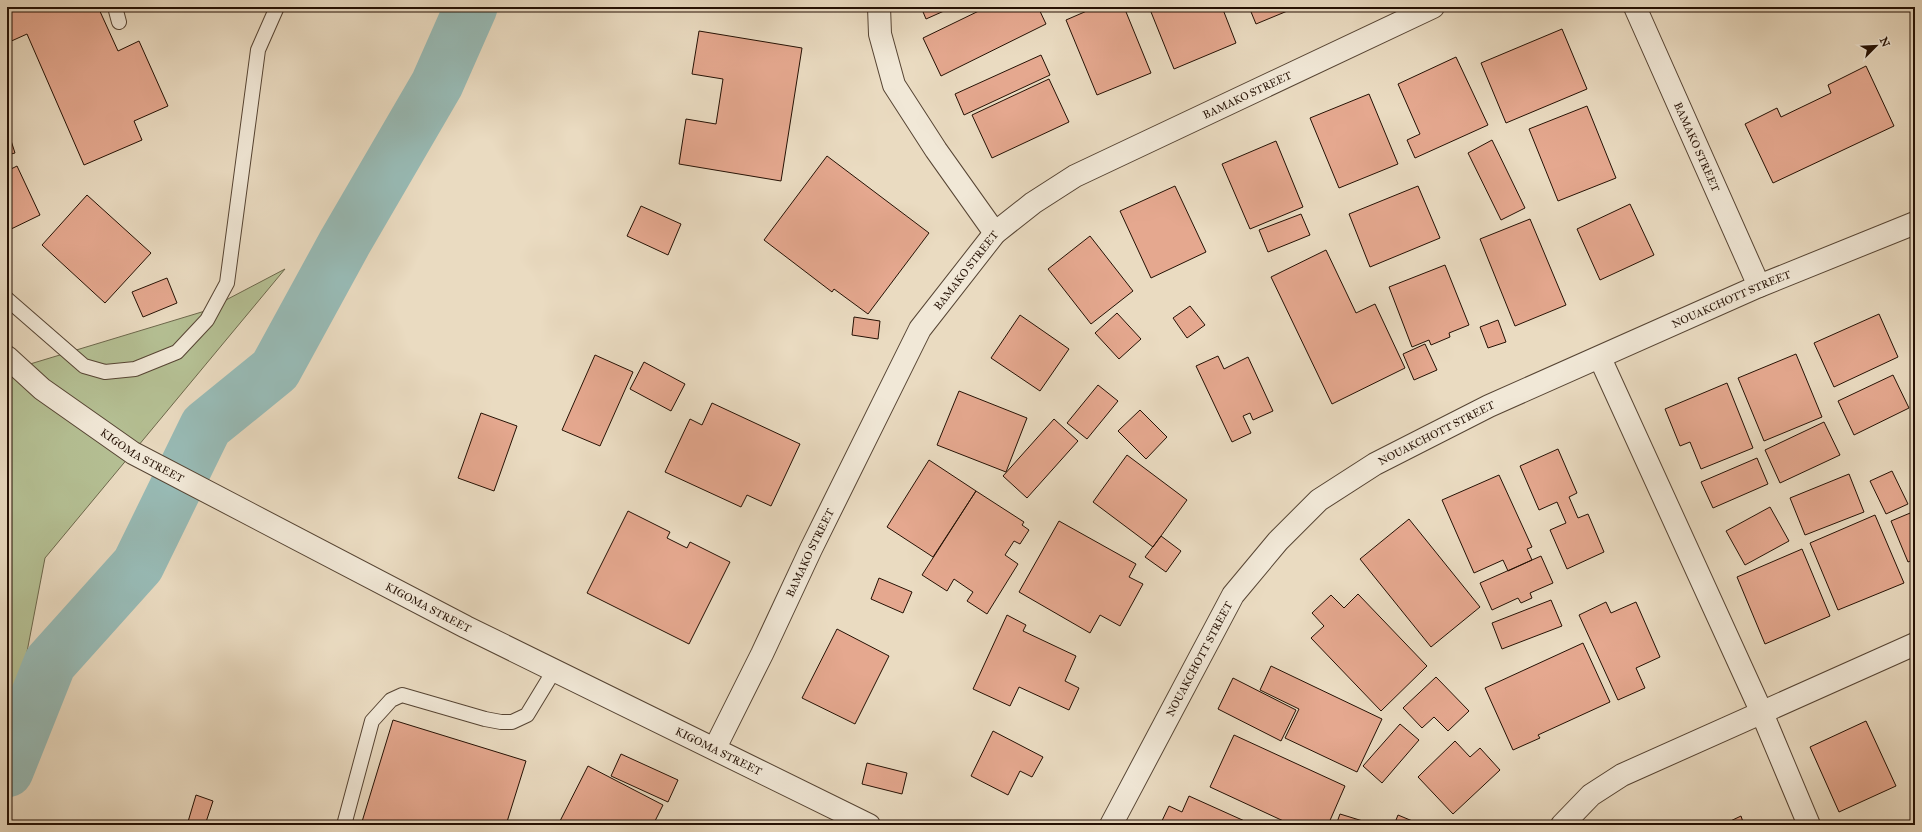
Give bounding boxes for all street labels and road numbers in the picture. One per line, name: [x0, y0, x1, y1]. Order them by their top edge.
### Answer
street label: BAMAKO STREET: [1201, 68, 1294, 121]
street label: BAMAKO STREET: [1672, 100, 1723, 194]
street label: BAMAKO STREET: [931, 228, 1001, 312]
street label: NOUAKCHOTT STREET: [1670, 267, 1793, 330]
street label: NOUAKCHOTT STREET: [1376, 398, 1497, 468]
street label: KIGOMA STREET: [98, 426, 187, 485]
street label: BAMAKO STREET: [783, 506, 837, 599]
street label: KIGOMA STREET: [383, 580, 474, 635]
street label: NOUAKCHOTT STREET: [1163, 599, 1235, 719]
street label: KIGOMA STREET: [673, 724, 765, 778]

